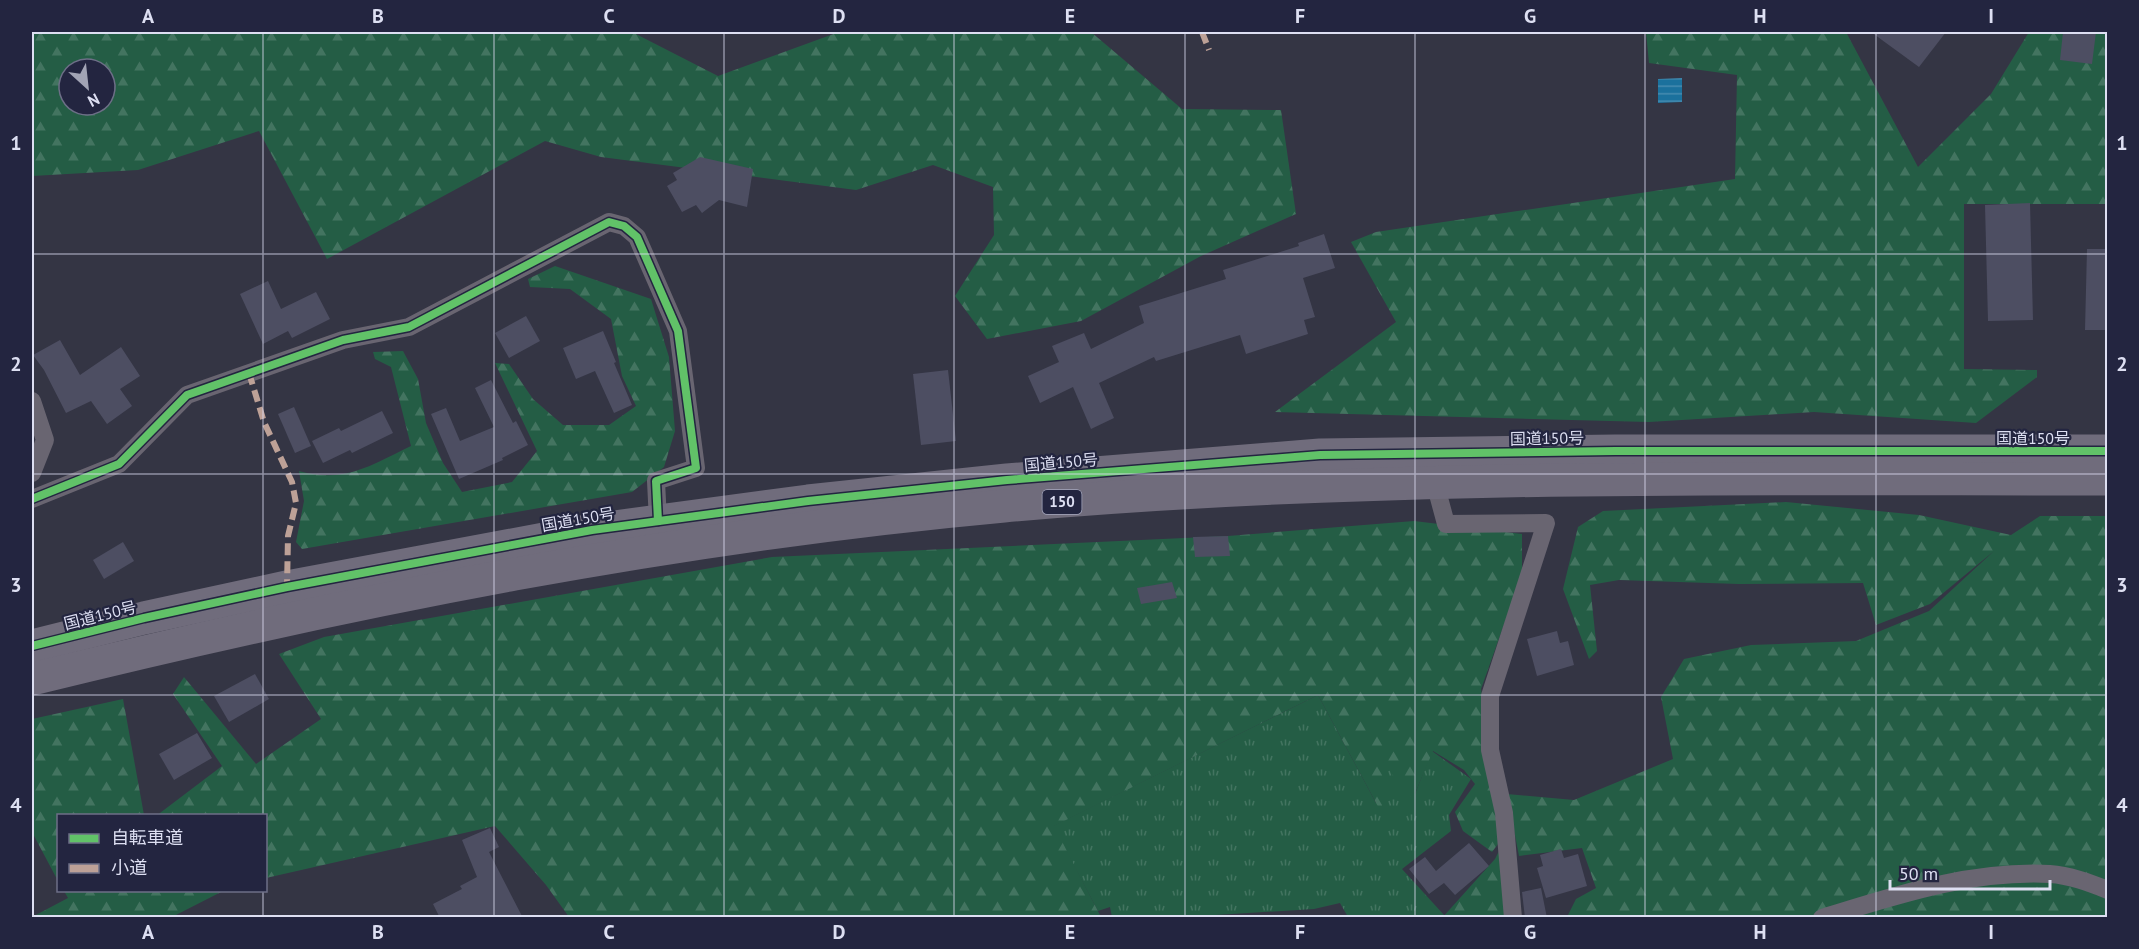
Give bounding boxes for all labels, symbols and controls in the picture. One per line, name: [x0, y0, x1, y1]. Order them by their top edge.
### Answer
text: A: [142, 3, 155, 29]
text: B: [372, 3, 384, 29]
text: C: [603, 3, 615, 29]
text: D: [833, 3, 846, 29]
text: E: [1065, 3, 1075, 29]
text: F: [1295, 3, 1305, 29]
text: G: [1524, 3, 1536, 29]
text: H: [1753, 3, 1767, 29]
text: I: [1988, 3, 1994, 29]
north arrow: [57, 57, 117, 117]
text: N: [85, 89, 103, 112]
text: 1: [10, 130, 22, 156]
text: 1: [2116, 130, 2128, 156]
text: 2: [10, 351, 22, 377]
text: 2: [2116, 351, 2128, 377]
street label: 国道150号: [1510, 427, 1584, 449]
street label: 国道150号: [1996, 428, 2070, 448]
street label: 国道150号: [1023, 449, 1099, 475]
road number: 150: [1042, 490, 1082, 514]
street label: 国道150号: [540, 503, 616, 535]
text: 3: [10, 572, 22, 598]
text: 3: [2116, 572, 2128, 598]
street label: 国道150号: [62, 596, 138, 634]
text: 4: [10, 792, 22, 818]
text: 4: [2116, 792, 2128, 818]
legend: [57, 814, 267, 892]
text: 自転車道: [111, 826, 183, 849]
scale bar: [1890, 853, 2050, 891]
text: 小道: [111, 856, 147, 879]
text: 50 m: [1899, 862, 1938, 885]
text: A: [142, 919, 155, 945]
text: B: [372, 919, 384, 945]
text: C: [603, 919, 615, 945]
text: D: [833, 919, 846, 945]
text: E: [1065, 919, 1075, 945]
text: F: [1295, 919, 1305, 945]
text: G: [1524, 919, 1536, 945]
text: H: [1753, 919, 1767, 945]
text: I: [1988, 919, 1994, 945]

